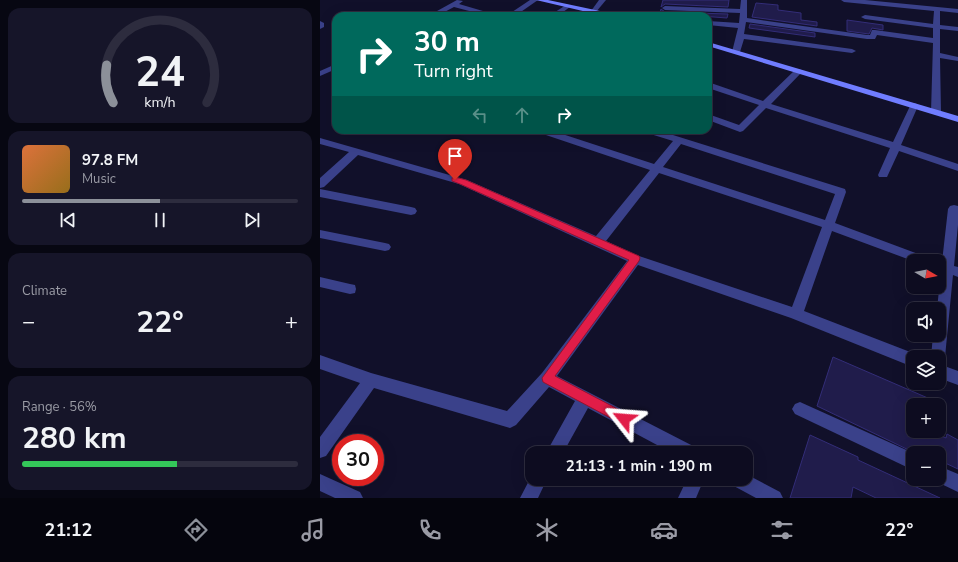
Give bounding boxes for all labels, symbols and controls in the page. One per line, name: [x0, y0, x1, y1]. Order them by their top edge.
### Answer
text: 30 m: [414, 23, 480, 61]
icon: right: [348, 28, 400, 80]
text: 24: [135, 44, 185, 101]
text: Turn right: [414, 59, 493, 83]
text: km/h: [144, 93, 176, 112]
icon: left: [469, 104, 491, 126]
icon: ahead: [511, 104, 533, 126]
icon: right: [553, 104, 575, 126]
pin: [438, 139, 472, 180]
icon: arrive: [444, 145, 466, 167]
text: 97.8 FM: [82, 150, 138, 170]
text: Music: [82, 170, 116, 188]
icon: previous: [57, 209, 79, 231]
icon: pause: [149, 209, 171, 231]
icon: next: [241, 209, 263, 231]
north arrow: [906, 254, 946, 294]
map controls: [906, 254, 946, 486]
text: Climate: [22, 282, 67, 300]
text: 22°: [136, 302, 184, 343]
button: sound: [906, 302, 946, 342]
text: −: [22, 307, 35, 337]
text: +: [285, 307, 298, 337]
button: layers: [906, 350, 946, 390]
text: Range · 56%: [22, 398, 97, 416]
position arrow: [603, 398, 645, 440]
button: +: [906, 398, 946, 438]
text: 280 km: [22, 418, 127, 459]
speed limit sign: 30: [332, 434, 384, 486]
button: −: [906, 446, 946, 486]
text: 21:13 · 1 min · 190 m: [566, 456, 712, 476]
icon: directions: [182, 516, 210, 544]
icon: music: [299, 516, 327, 544]
icon: phone: [416, 516, 444, 544]
icon: climate: [533, 516, 561, 544]
icon: car: [650, 516, 678, 544]
icon: filters: [768, 516, 796, 544]
text: 21:12: [45, 518, 92, 542]
text: 22°: [885, 518, 913, 542]

